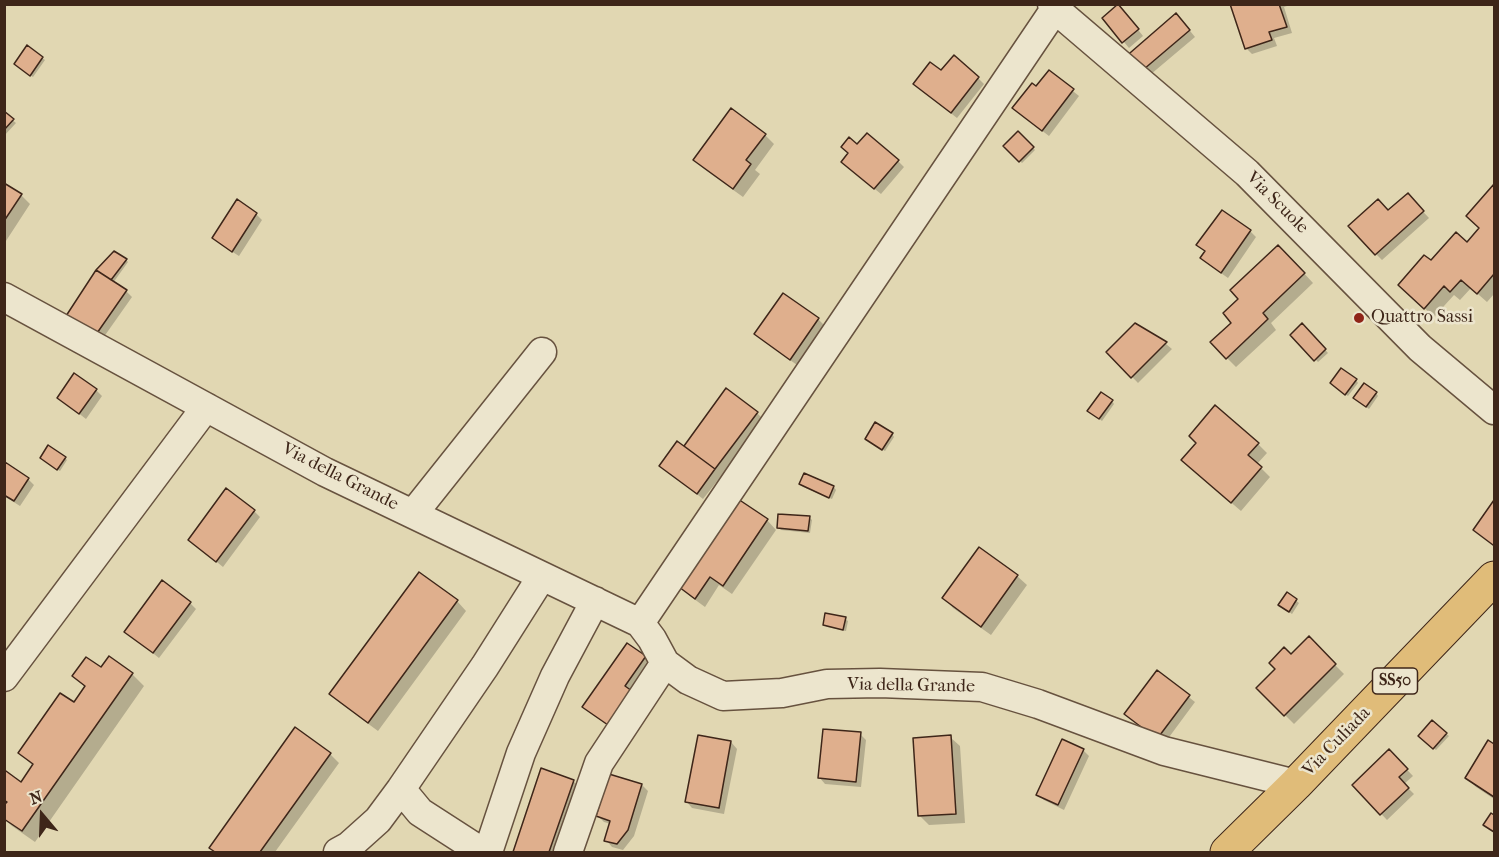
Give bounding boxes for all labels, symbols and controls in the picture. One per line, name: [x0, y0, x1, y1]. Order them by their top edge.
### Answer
street label: Via Scuole: [1241, 167, 1313, 239]
place label: Quattro Sassi: [1371, 307, 1473, 329]
marker: Quattro Sassi: [1352, 311, 1366, 325]
street label: Via della Grande: [278, 438, 402, 516]
road number: SS50: [1372, 668, 1418, 694]
street label: Via della Grande: [847, 674, 975, 698]
street label: Via Culiada: [1299, 703, 1375, 781]
north arrow: [12, 785, 72, 845]
text: N: [27, 787, 45, 808]

